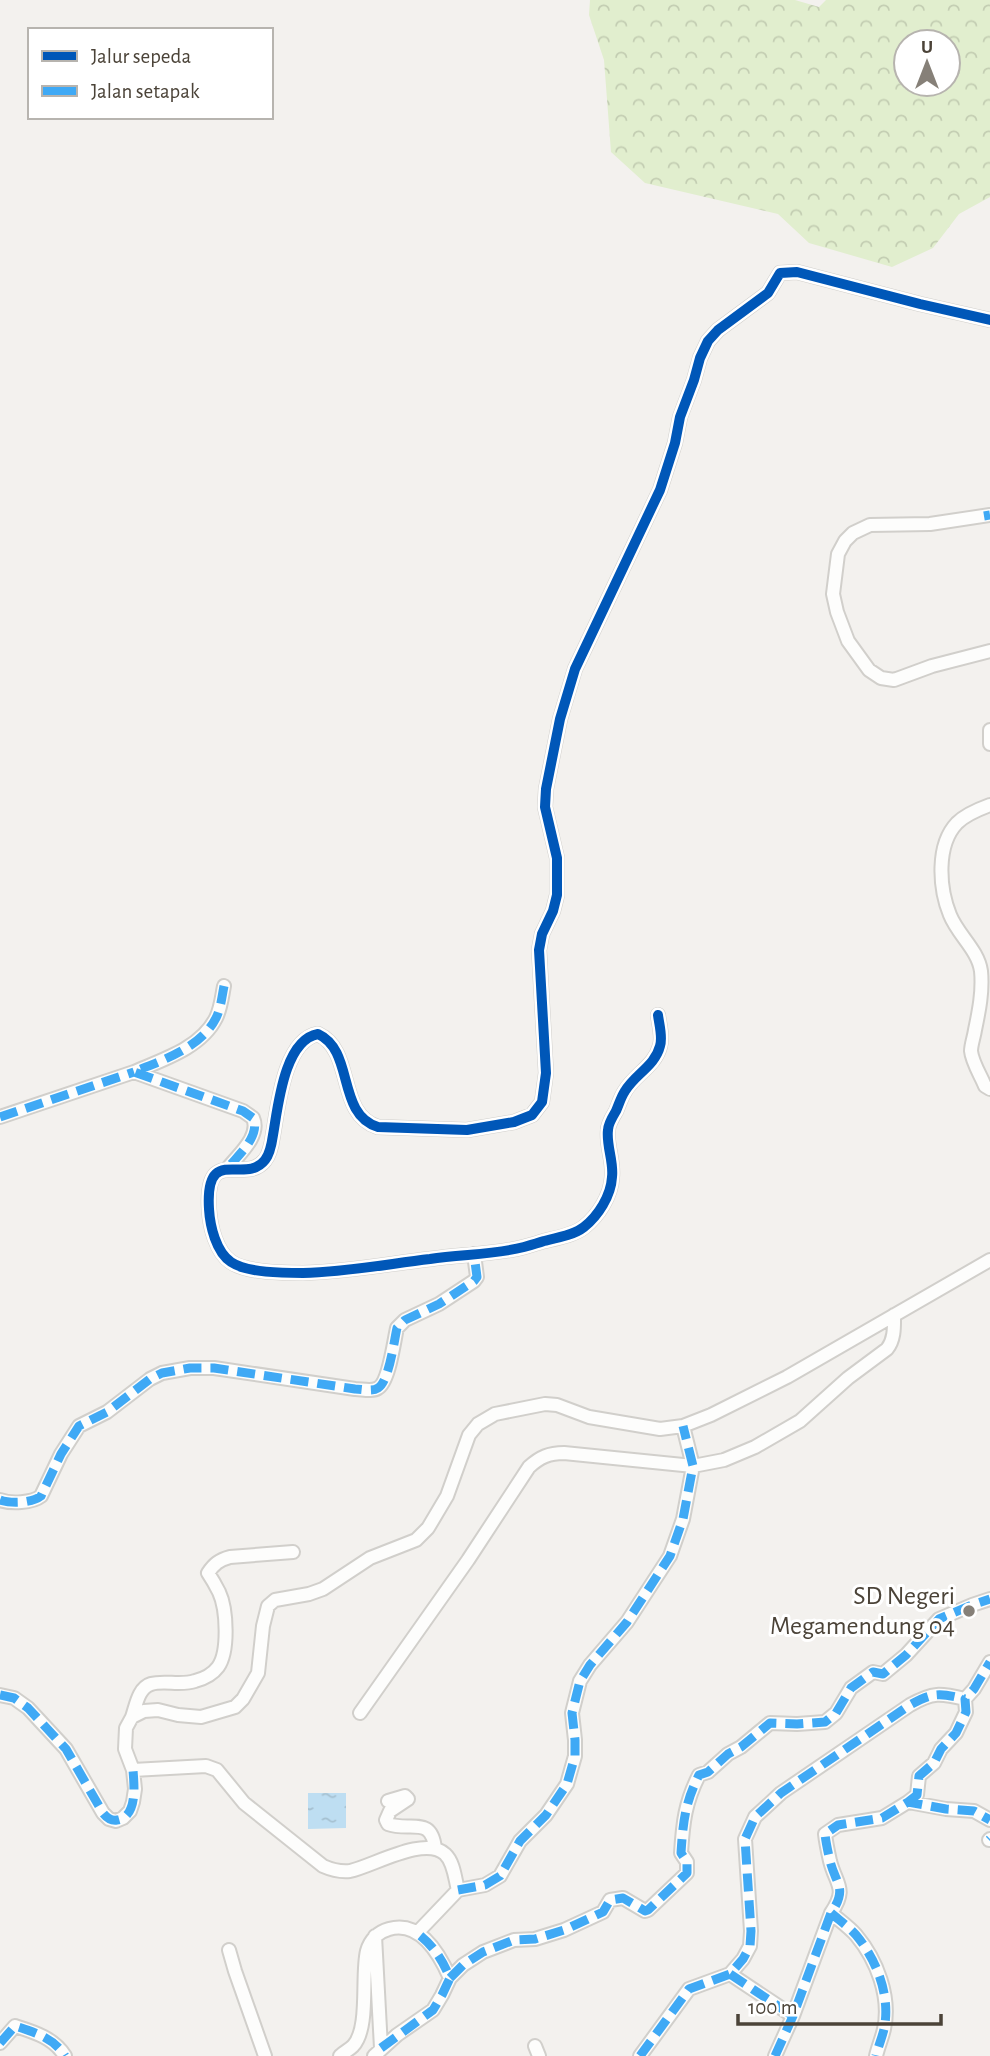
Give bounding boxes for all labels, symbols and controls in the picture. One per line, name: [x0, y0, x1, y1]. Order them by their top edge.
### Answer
legend: [28, 28, 273, 119]
north arrow: [892, 28, 962, 98]
text: U: [921, 38, 933, 57]
text: Jalur sepeda: [91, 46, 191, 67]
text: Jalan setapak: [91, 81, 200, 102]
place label: SD Negeri Megamendung 04: [770, 1583, 955, 1639]
marker: SD Negeri Megamendung 04: [961, 1603, 977, 1619]
scale bar: [738, 1982, 941, 2026]
text: 100 m: [748, 1997, 798, 2018]

